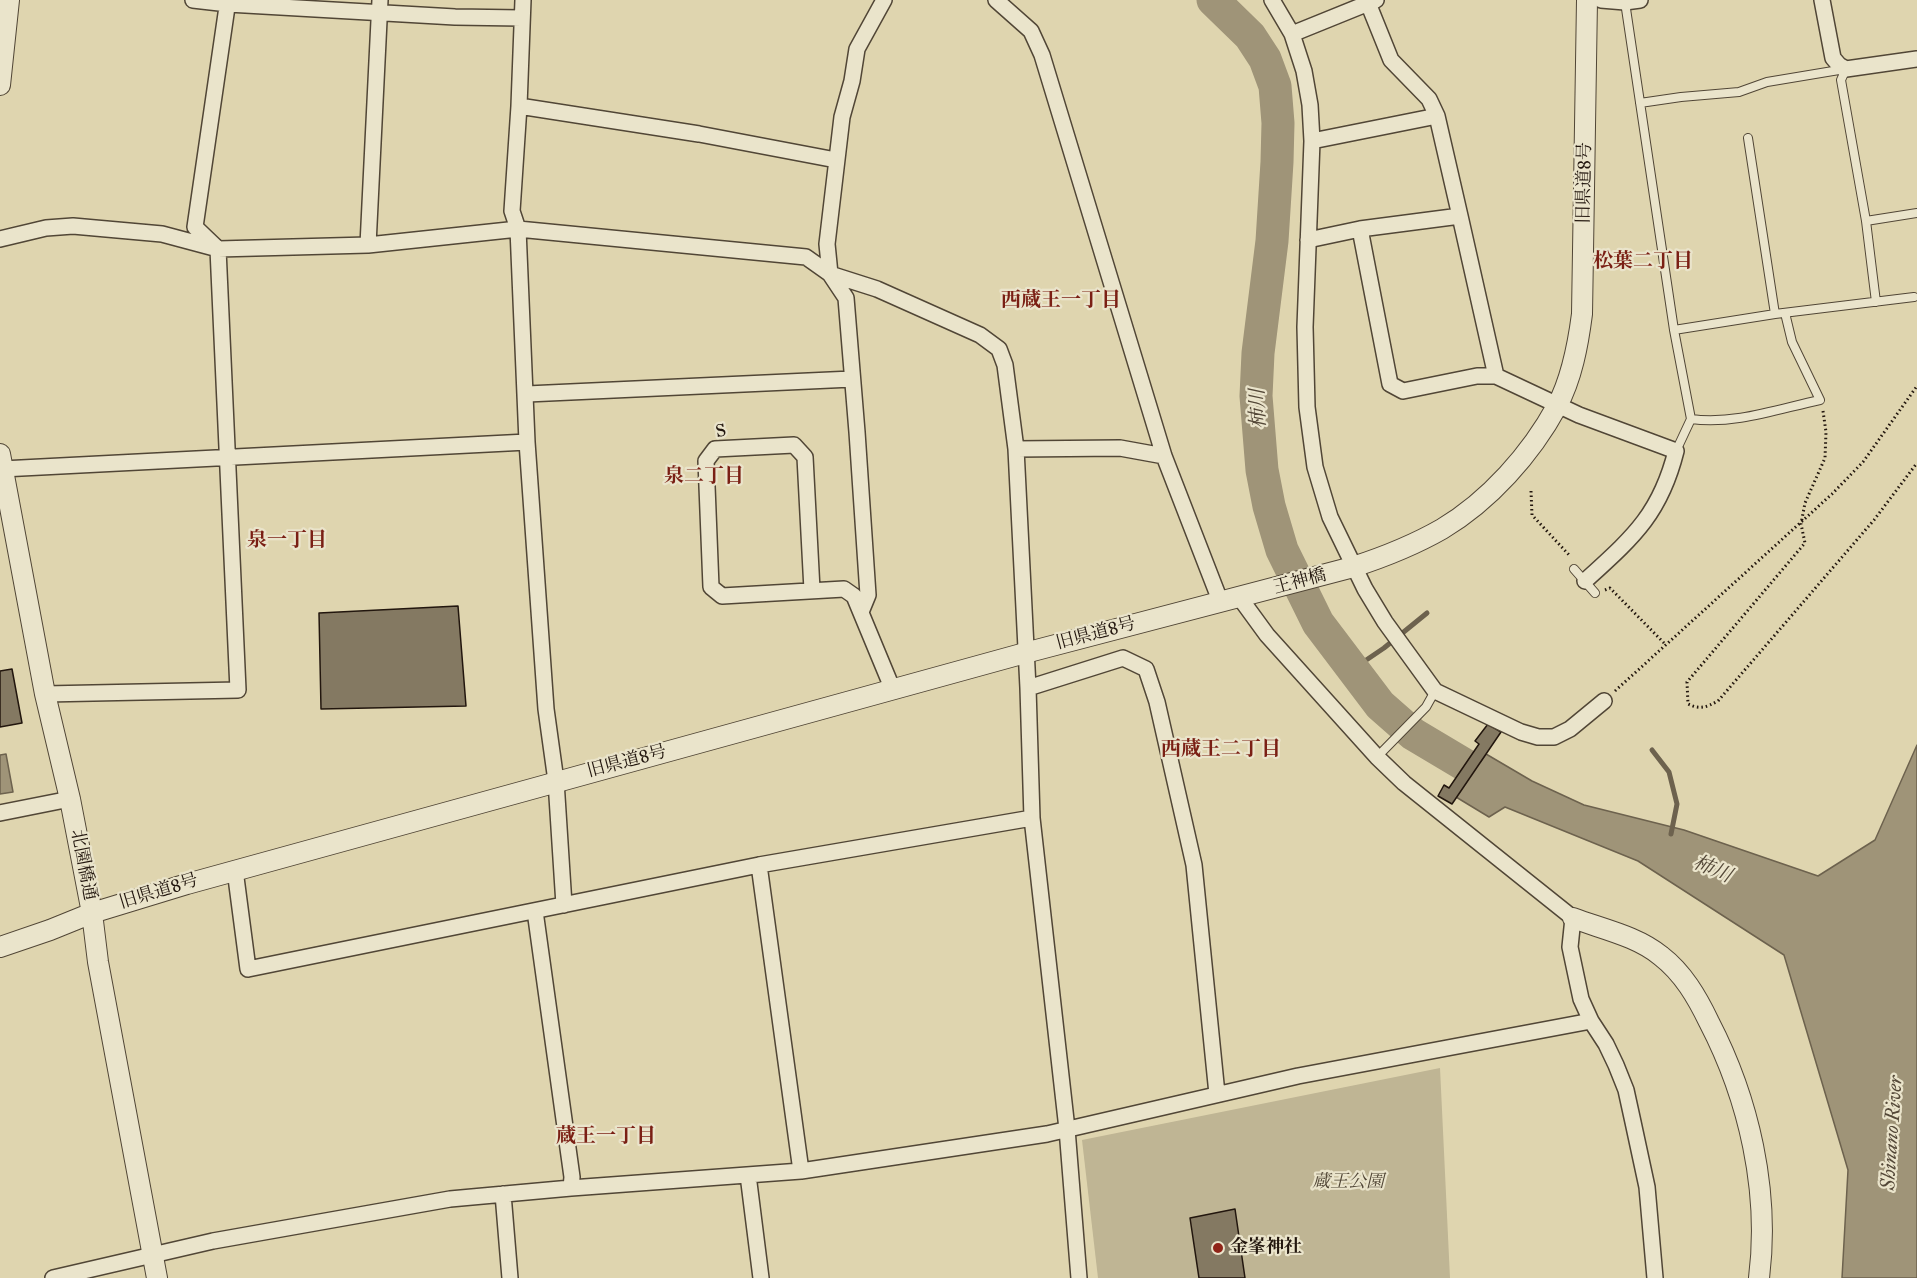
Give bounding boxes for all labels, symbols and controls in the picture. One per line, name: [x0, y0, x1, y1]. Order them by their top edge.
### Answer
street label: 旧県道8号: [1573, 142, 1597, 224]
district label: 松葉二丁目: [1593, 250, 1693, 274]
district label: 西蔵王一丁目: [1001, 289, 1121, 313]
water label: 柿川: [1246, 389, 1272, 429]
street label: S: [714, 420, 728, 444]
district label: 泉二丁目: [664, 465, 744, 489]
district label: 泉一丁目: [247, 529, 327, 553]
street label: 王神橋: [1271, 565, 1329, 599]
street label: 旧県道8号: [1054, 613, 1138, 655]
district label: 西蔵王二丁目: [1161, 738, 1281, 762]
street label: 旧県道8号: [585, 741, 669, 783]
street label: 北園橋通: [66, 828, 100, 902]
water label: 柿川: [1689, 851, 1735, 889]
street label: 旧県道8号: [117, 870, 201, 914]
water label: Shinano River: [1877, 1075, 1909, 1191]
district label: 蔵王一丁目: [556, 1125, 656, 1149]
park label: 蔵王公園: [1312, 1172, 1384, 1194]
place label: 金峯神社: [1230, 1237, 1302, 1259]
marker: 金峯神社: [1211, 1241, 1225, 1255]

